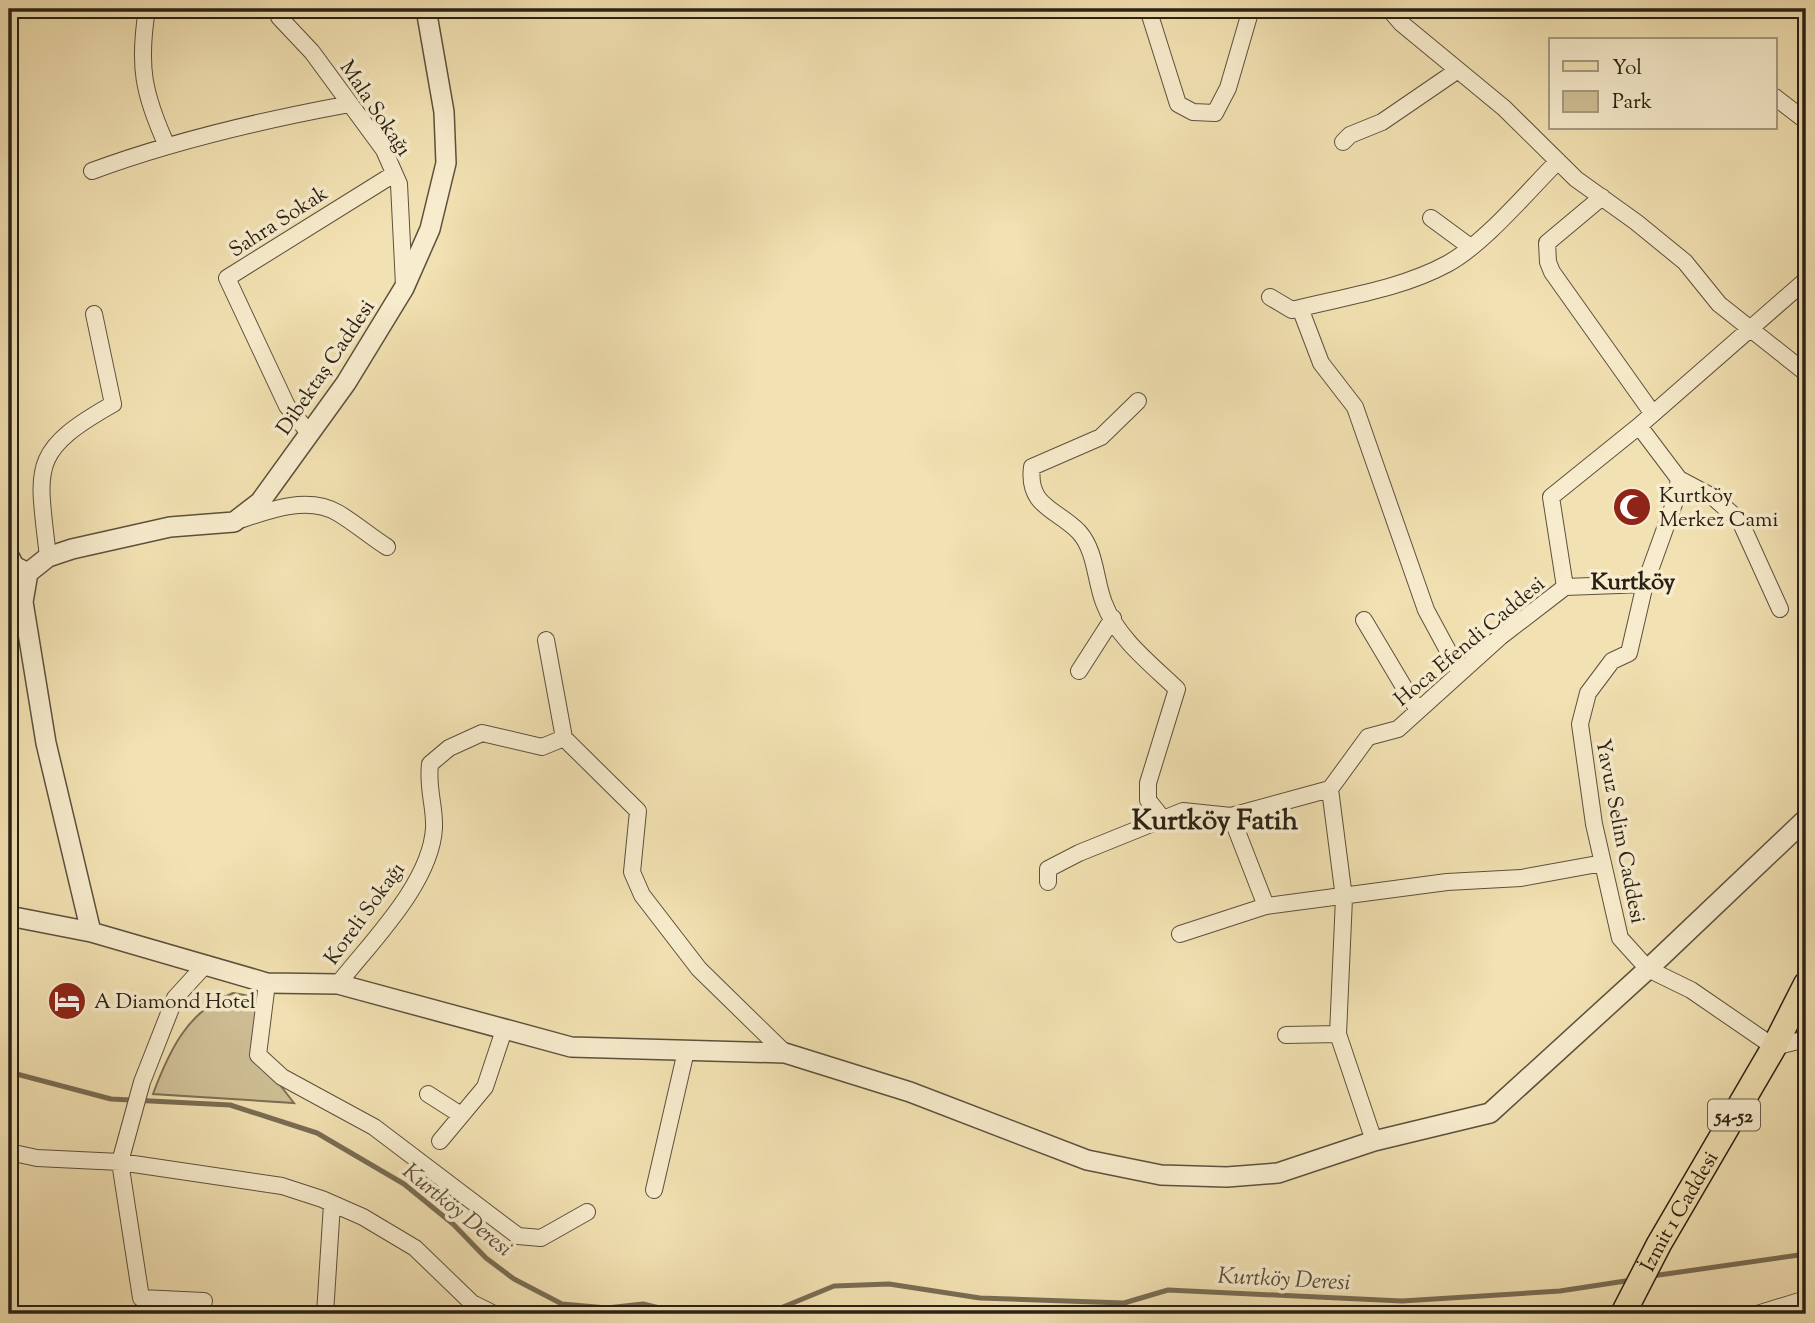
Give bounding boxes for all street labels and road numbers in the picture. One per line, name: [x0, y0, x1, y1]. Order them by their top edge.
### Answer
street label: Mala Sokağı: [331, 55, 418, 163]
street label: Sahra Sokak: [224, 179, 335, 266]
street label: Dibektaş Caddesi: [270, 294, 383, 442]
street label: Hoca Efendi Caddesi: [1388, 570, 1552, 715]
street label: Yavuz Selim Caddesi: [1586, 736, 1652, 926]
street label: Koreli Sokağı: [318, 857, 413, 972]
road number: 54-52: [1708, 1100, 1760, 1130]
street label: İzmit 1 Caddesi: [1634, 1146, 1727, 1278]

